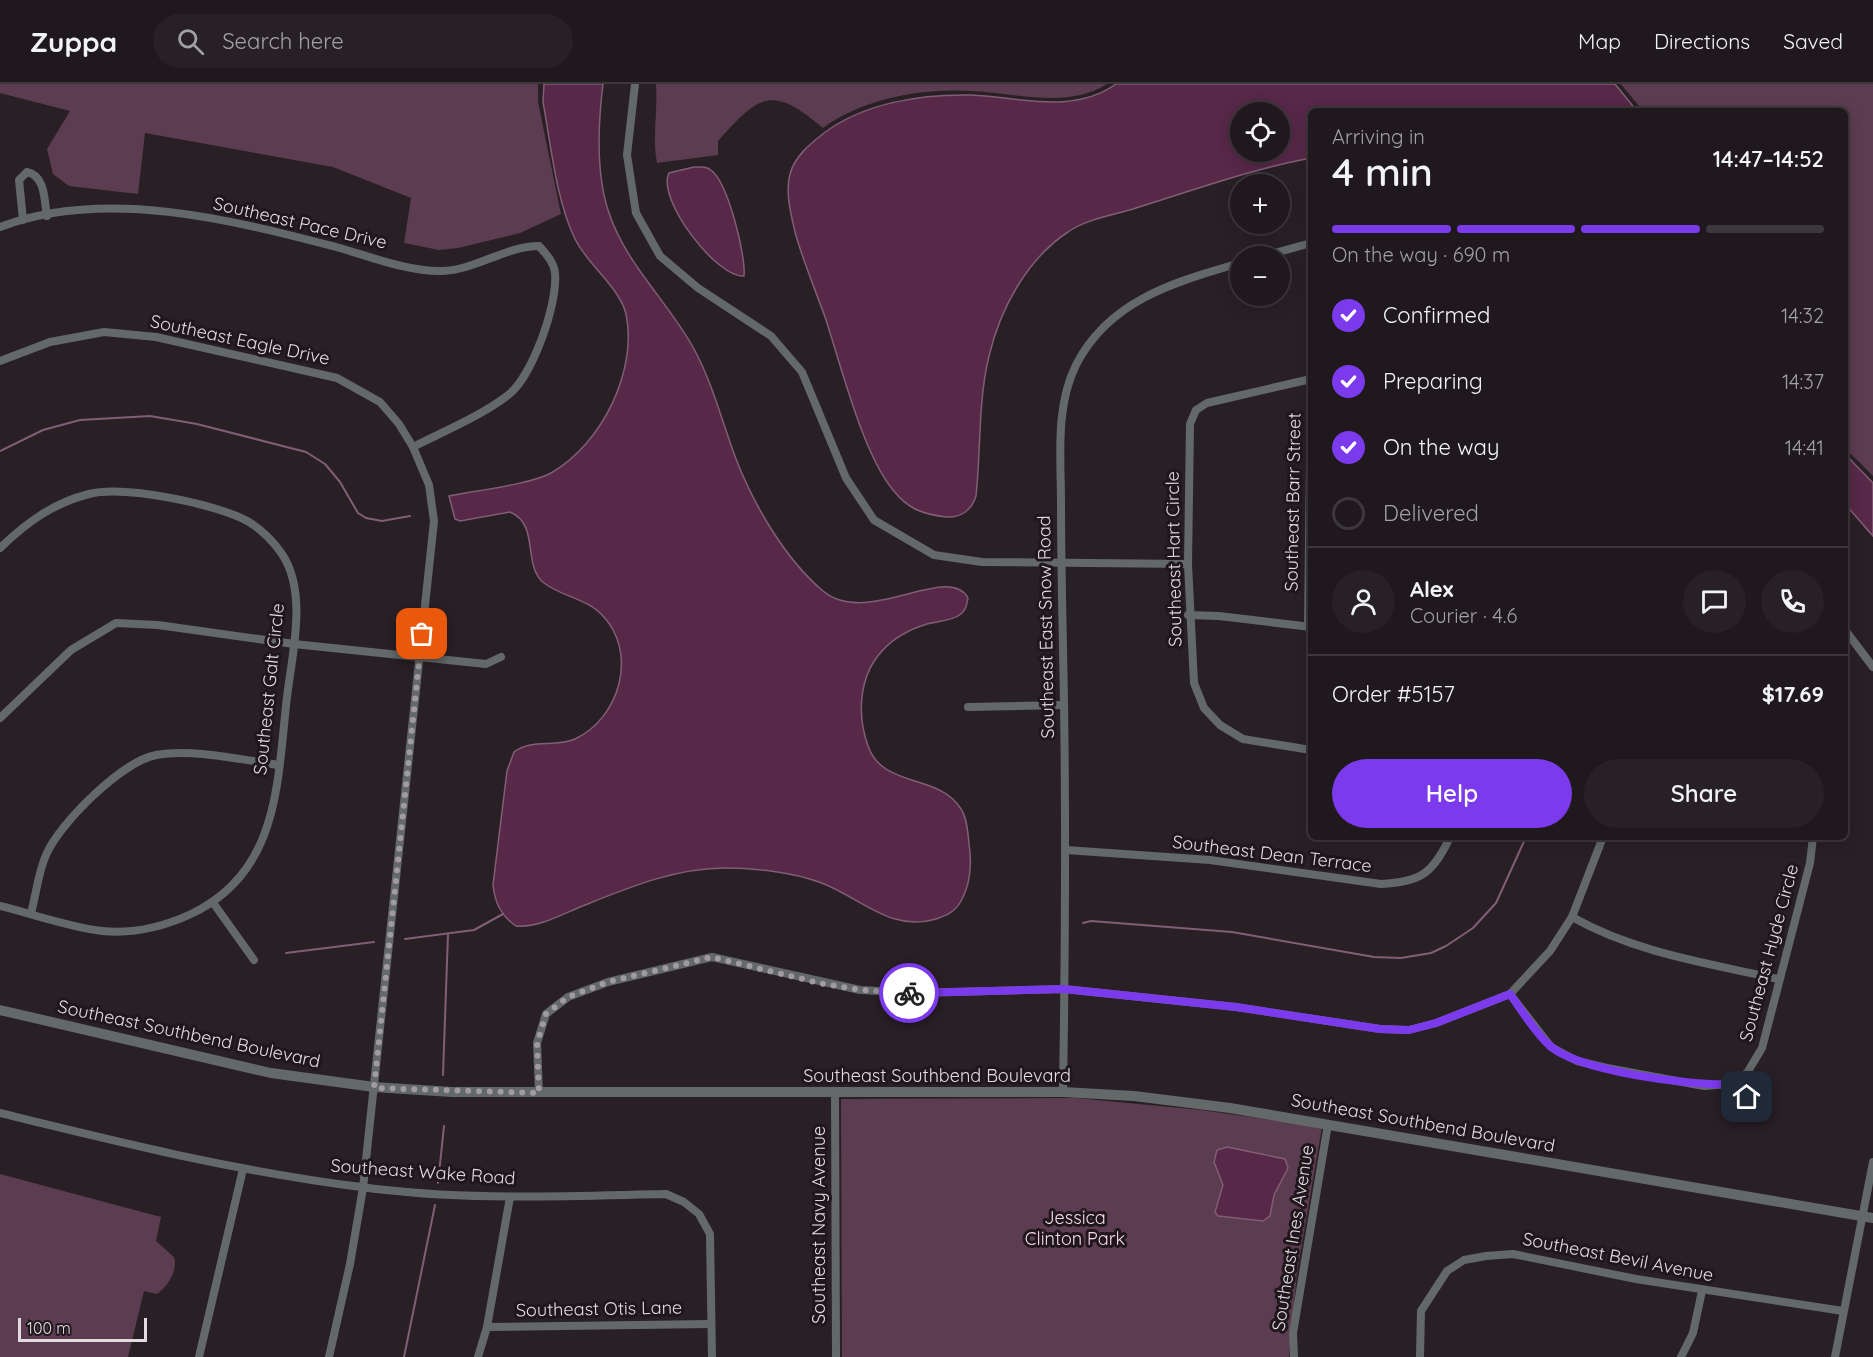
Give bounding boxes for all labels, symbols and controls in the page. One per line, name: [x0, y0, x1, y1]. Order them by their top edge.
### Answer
search box: [153, 14, 573, 68]
text: Zuppa: [30, 24, 117, 59]
icon: search: [174, 25, 207, 58]
text: Search here: [222, 27, 344, 55]
text: Map: [1578, 28, 1621, 54]
text: Directions: [1654, 28, 1750, 54]
text: Saved: [1783, 28, 1843, 54]
map controls: [1230, 102, 1290, 306]
button: locate: [1230, 102, 1290, 162]
text: Arriving in: [1332, 124, 1425, 149]
text: 14:47–14:52: [1713, 145, 1824, 173]
text: 4 min: [1332, 147, 1433, 196]
button: +: [1230, 174, 1290, 234]
street label: Southeast Pace Drive: [211, 191, 389, 254]
text: On the way · 690 m: [1332, 242, 1510, 267]
button: −: [1230, 246, 1290, 306]
icon: check: [1332, 299, 1365, 332]
text: Confirmed: [1383, 301, 1490, 329]
text: 14:32: [1781, 303, 1824, 328]
street label: Southeast Eagle Drive: [148, 309, 332, 370]
icon: check: [1332, 365, 1365, 398]
text: Preparing: [1383, 367, 1483, 395]
text: 14:37: [1782, 369, 1824, 394]
street label: Southeast Barr Street: [1279, 412, 1306, 592]
icon: check: [1332, 431, 1365, 464]
text: On the way: [1383, 433, 1499, 461]
text: 14:41: [1785, 435, 1824, 460]
street label: Southeast Hart Circle: [1160, 471, 1187, 647]
text: Delivered: [1383, 499, 1479, 527]
street label: Southeast East Snow Road: [1032, 515, 1059, 739]
button: person: [1332, 570, 1395, 633]
button: chat: [1683, 570, 1746, 633]
button: phone: [1761, 570, 1824, 633]
text: Alex: [1410, 575, 1453, 603]
street label: Southeast Galt Circle: [248, 602, 289, 776]
text: Courier · 4.6: [1410, 603, 1517, 628]
pin: [396, 608, 447, 659]
icon: bag: [405, 617, 438, 650]
text: Order #5157: [1332, 680, 1455, 708]
text: $17.69: [1762, 680, 1824, 708]
button: Help: [1332, 759, 1572, 828]
button: Share: [1584, 759, 1824, 828]
street label: Southeast Dean Terrace: [1171, 830, 1373, 877]
street label: Southeast Hyde Circle: [1734, 862, 1803, 1044]
courier: [879, 963, 939, 1023]
icon: bike: [893, 977, 926, 1010]
street label: Southeast Southbend Boulevard: [56, 994, 322, 1073]
street label: Southeast Southbend Boulevard: [803, 1064, 1071, 1087]
pin: [1721, 1071, 1772, 1122]
icon: home: [1730, 1080, 1763, 1113]
street label: Southeast Southbend Boulevard: [1289, 1088, 1557, 1157]
street label: Southeast Navy Avenue: [807, 1126, 830, 1324]
street label: Southeast Ines Avenue: [1266, 1143, 1319, 1333]
street label: Southeast Wake Road: [330, 1154, 516, 1189]
park label: Jessica Clinton Park: [1025, 1206, 1125, 1250]
street label: Southeast Bevil Avenue: [1521, 1227, 1715, 1286]
street label: Southeast Otis Lane: [516, 1296, 682, 1321]
scale bar: [18, 1315, 147, 1342]
text: 100 m: [27, 1318, 71, 1338]

